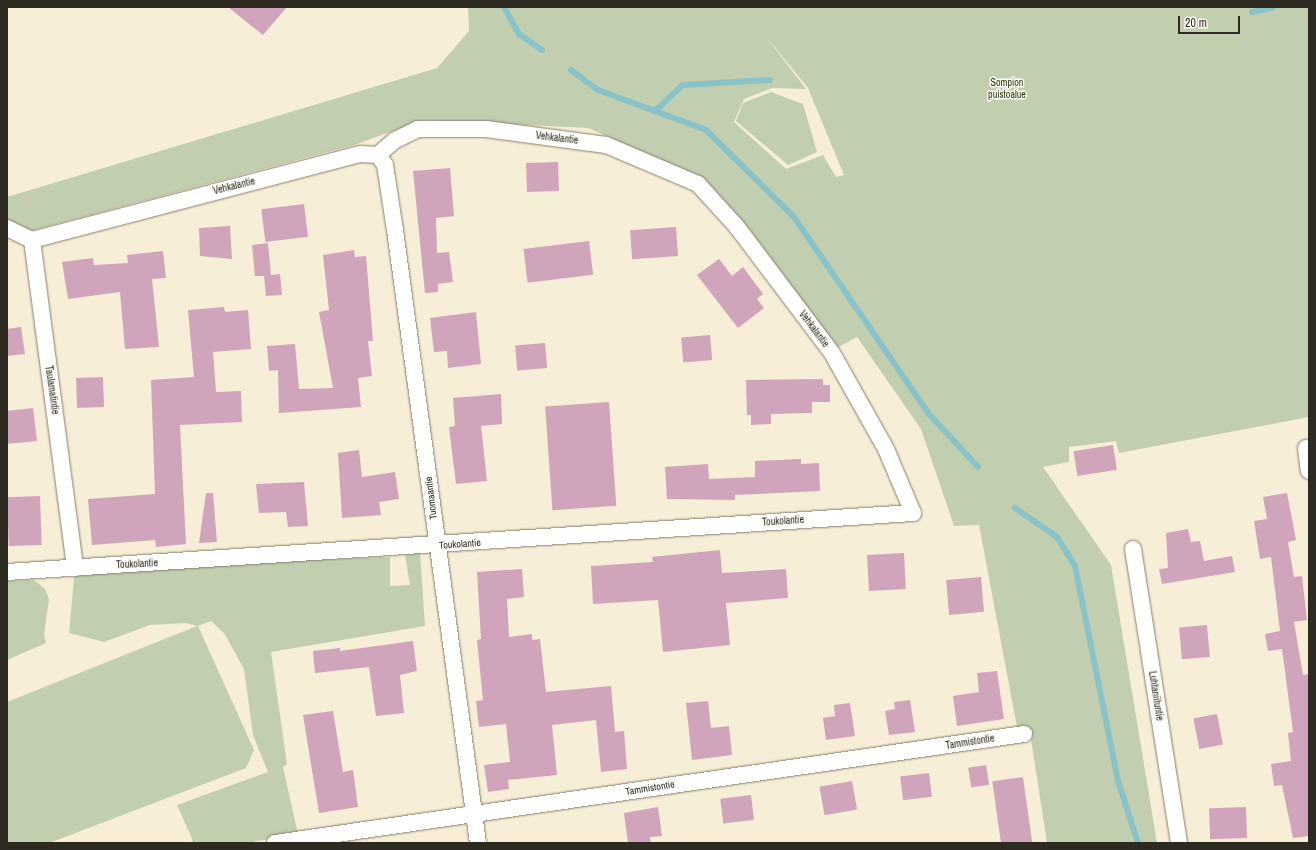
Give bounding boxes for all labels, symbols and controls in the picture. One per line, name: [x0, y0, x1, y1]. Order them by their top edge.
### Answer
scale bar: [1180, 8, 1242, 34]
text: 20 m: [1185, 15, 1207, 31]
park label: Sompion puistoalue: [988, 76, 1026, 100]
street label: Vehkalantie: [535, 129, 579, 147]
street label: Vehkalantie: [212, 175, 256, 197]
street label: Vehkalantie: [796, 308, 832, 350]
street label: Taulamatintie: [43, 365, 61, 415]
street label: Tuomaantie: [422, 476, 440, 520]
street label: Toukolantie: [762, 514, 804, 528]
street label: Toukolantie: [439, 537, 481, 551]
street label: Toukolantie: [116, 557, 158, 571]
street label: Luhtaniituntie: [1146, 670, 1166, 722]
street label: Tammistontie: [945, 732, 995, 752]
street label: Tammistontie: [625, 778, 675, 798]

